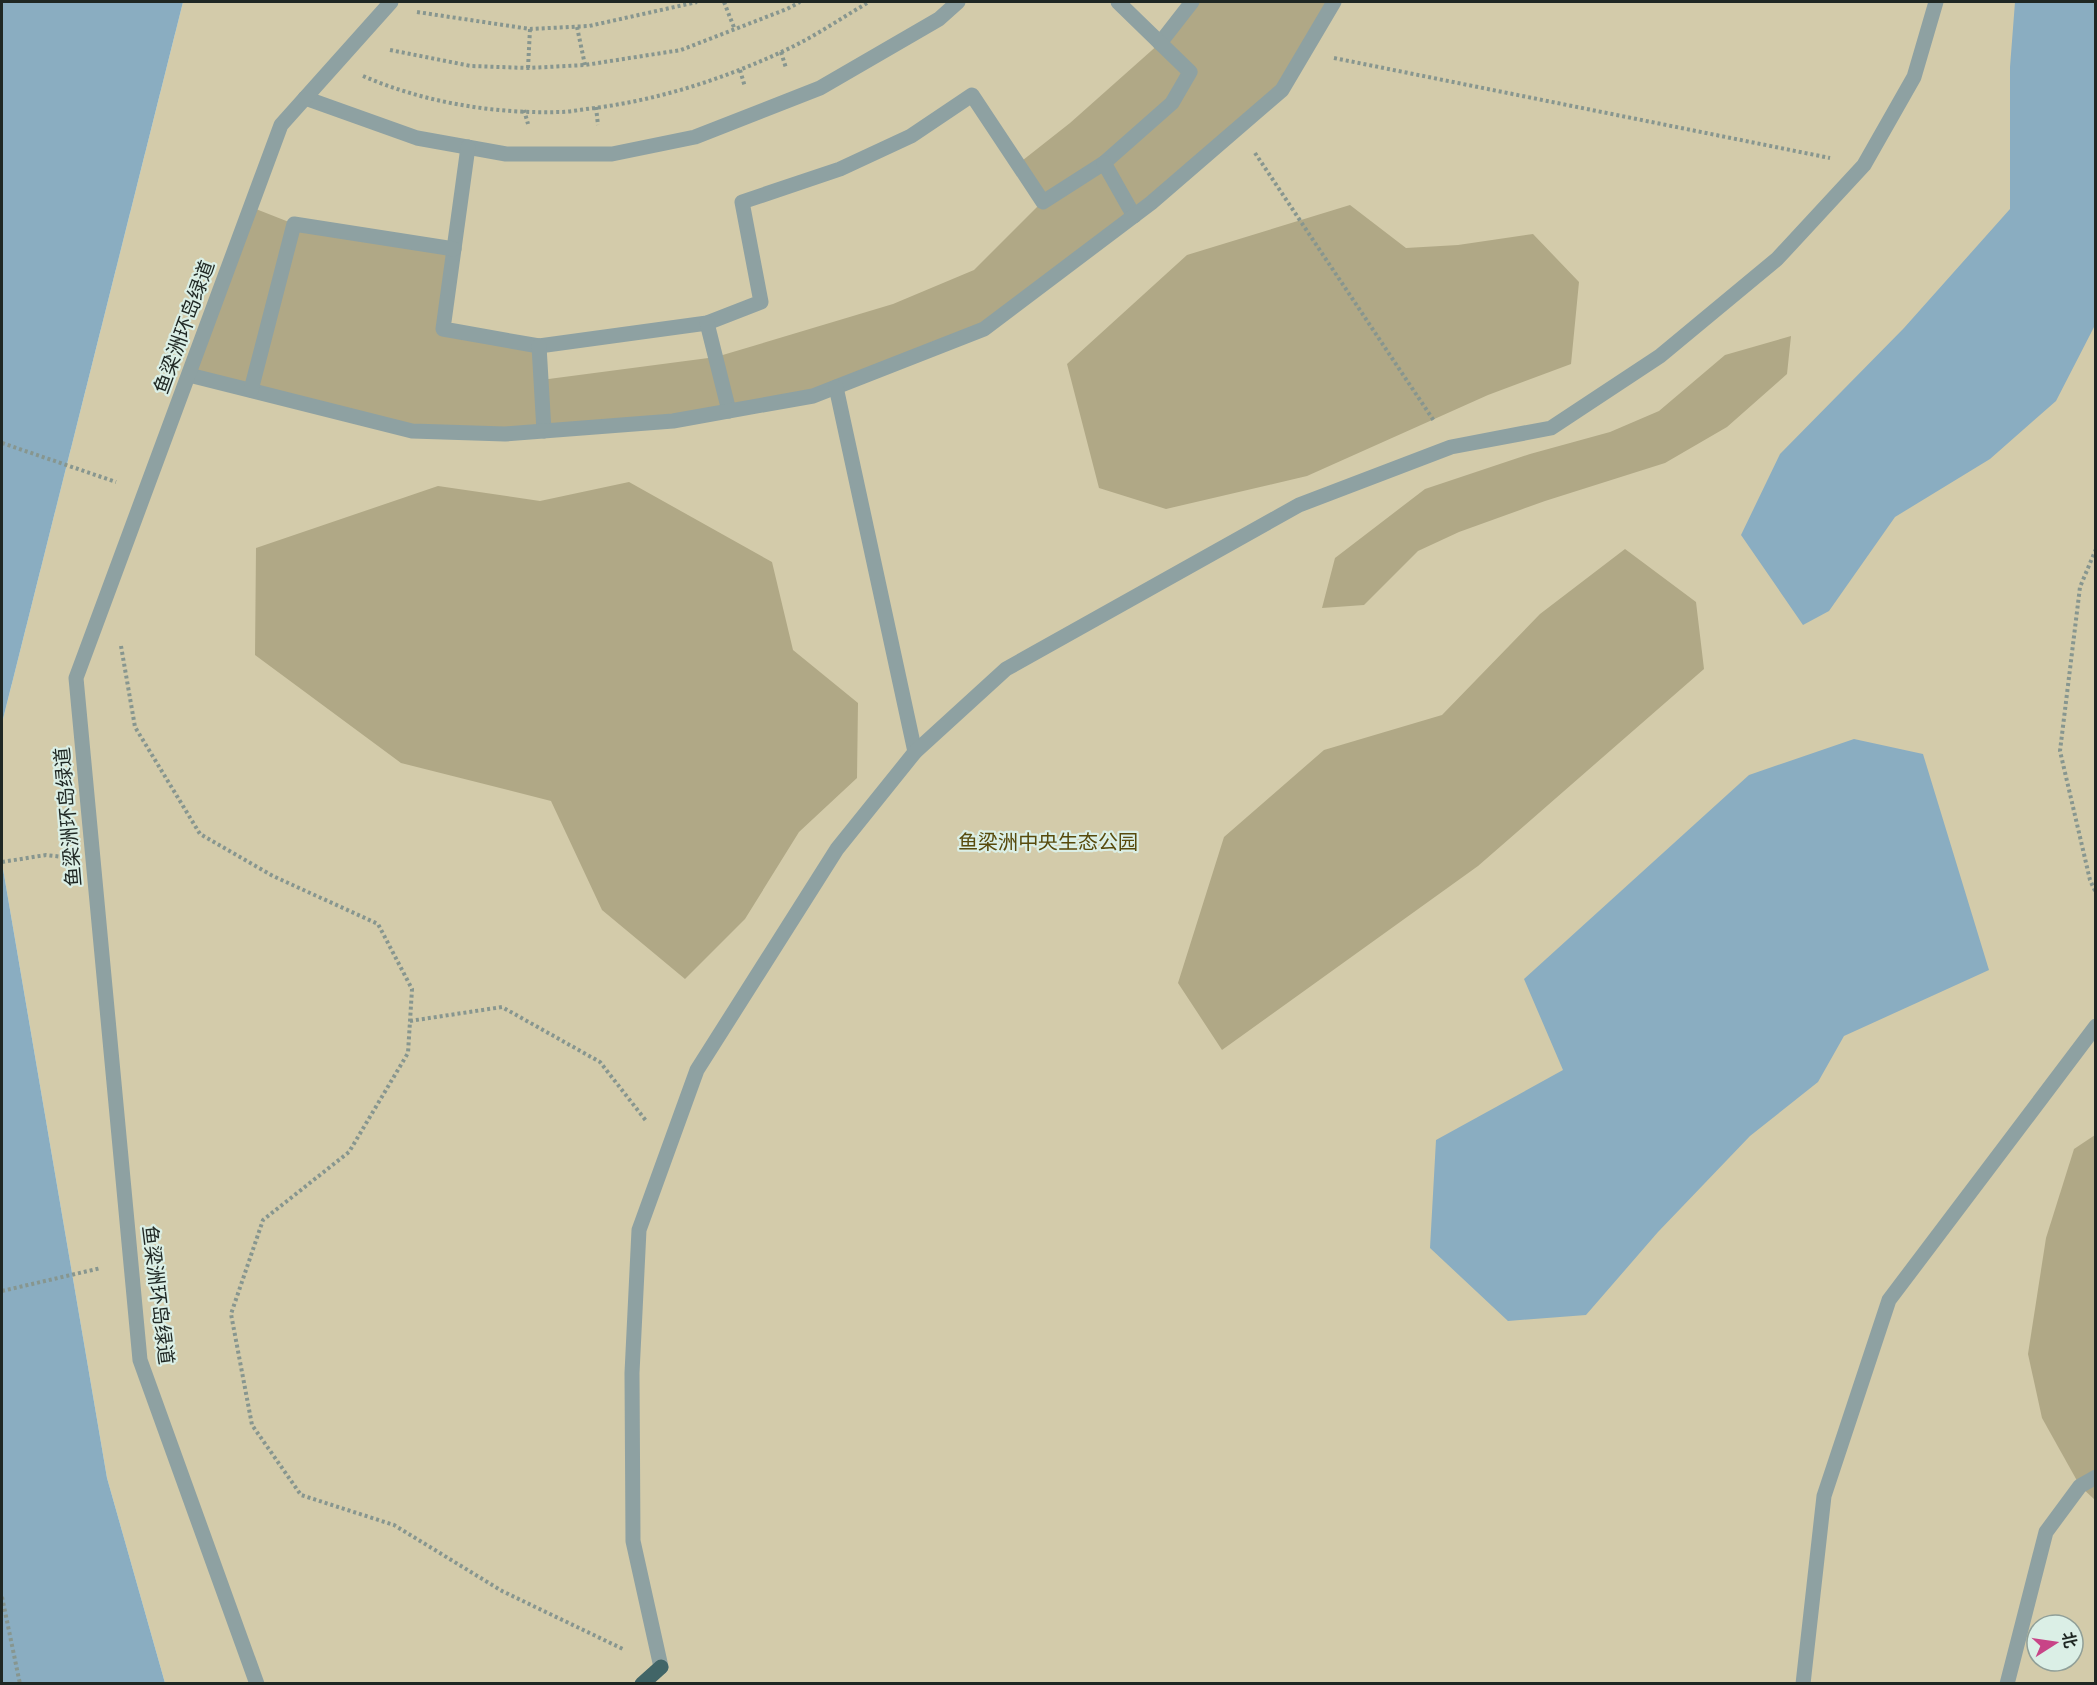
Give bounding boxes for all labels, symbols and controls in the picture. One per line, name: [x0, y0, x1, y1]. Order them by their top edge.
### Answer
street label: 鱼梁洲环岛绿道: [148, 257, 220, 397]
street label: 鱼梁洲环岛绿道: [49, 746, 87, 888]
park label: 鱼梁洲中央生态公园: [958, 829, 1138, 855]
street label: 鱼梁洲环岛绿道: [137, 1224, 179, 1366]
north arrow: [2025, 1613, 2085, 1673]
text: 北: [2057, 1630, 2081, 1650]

